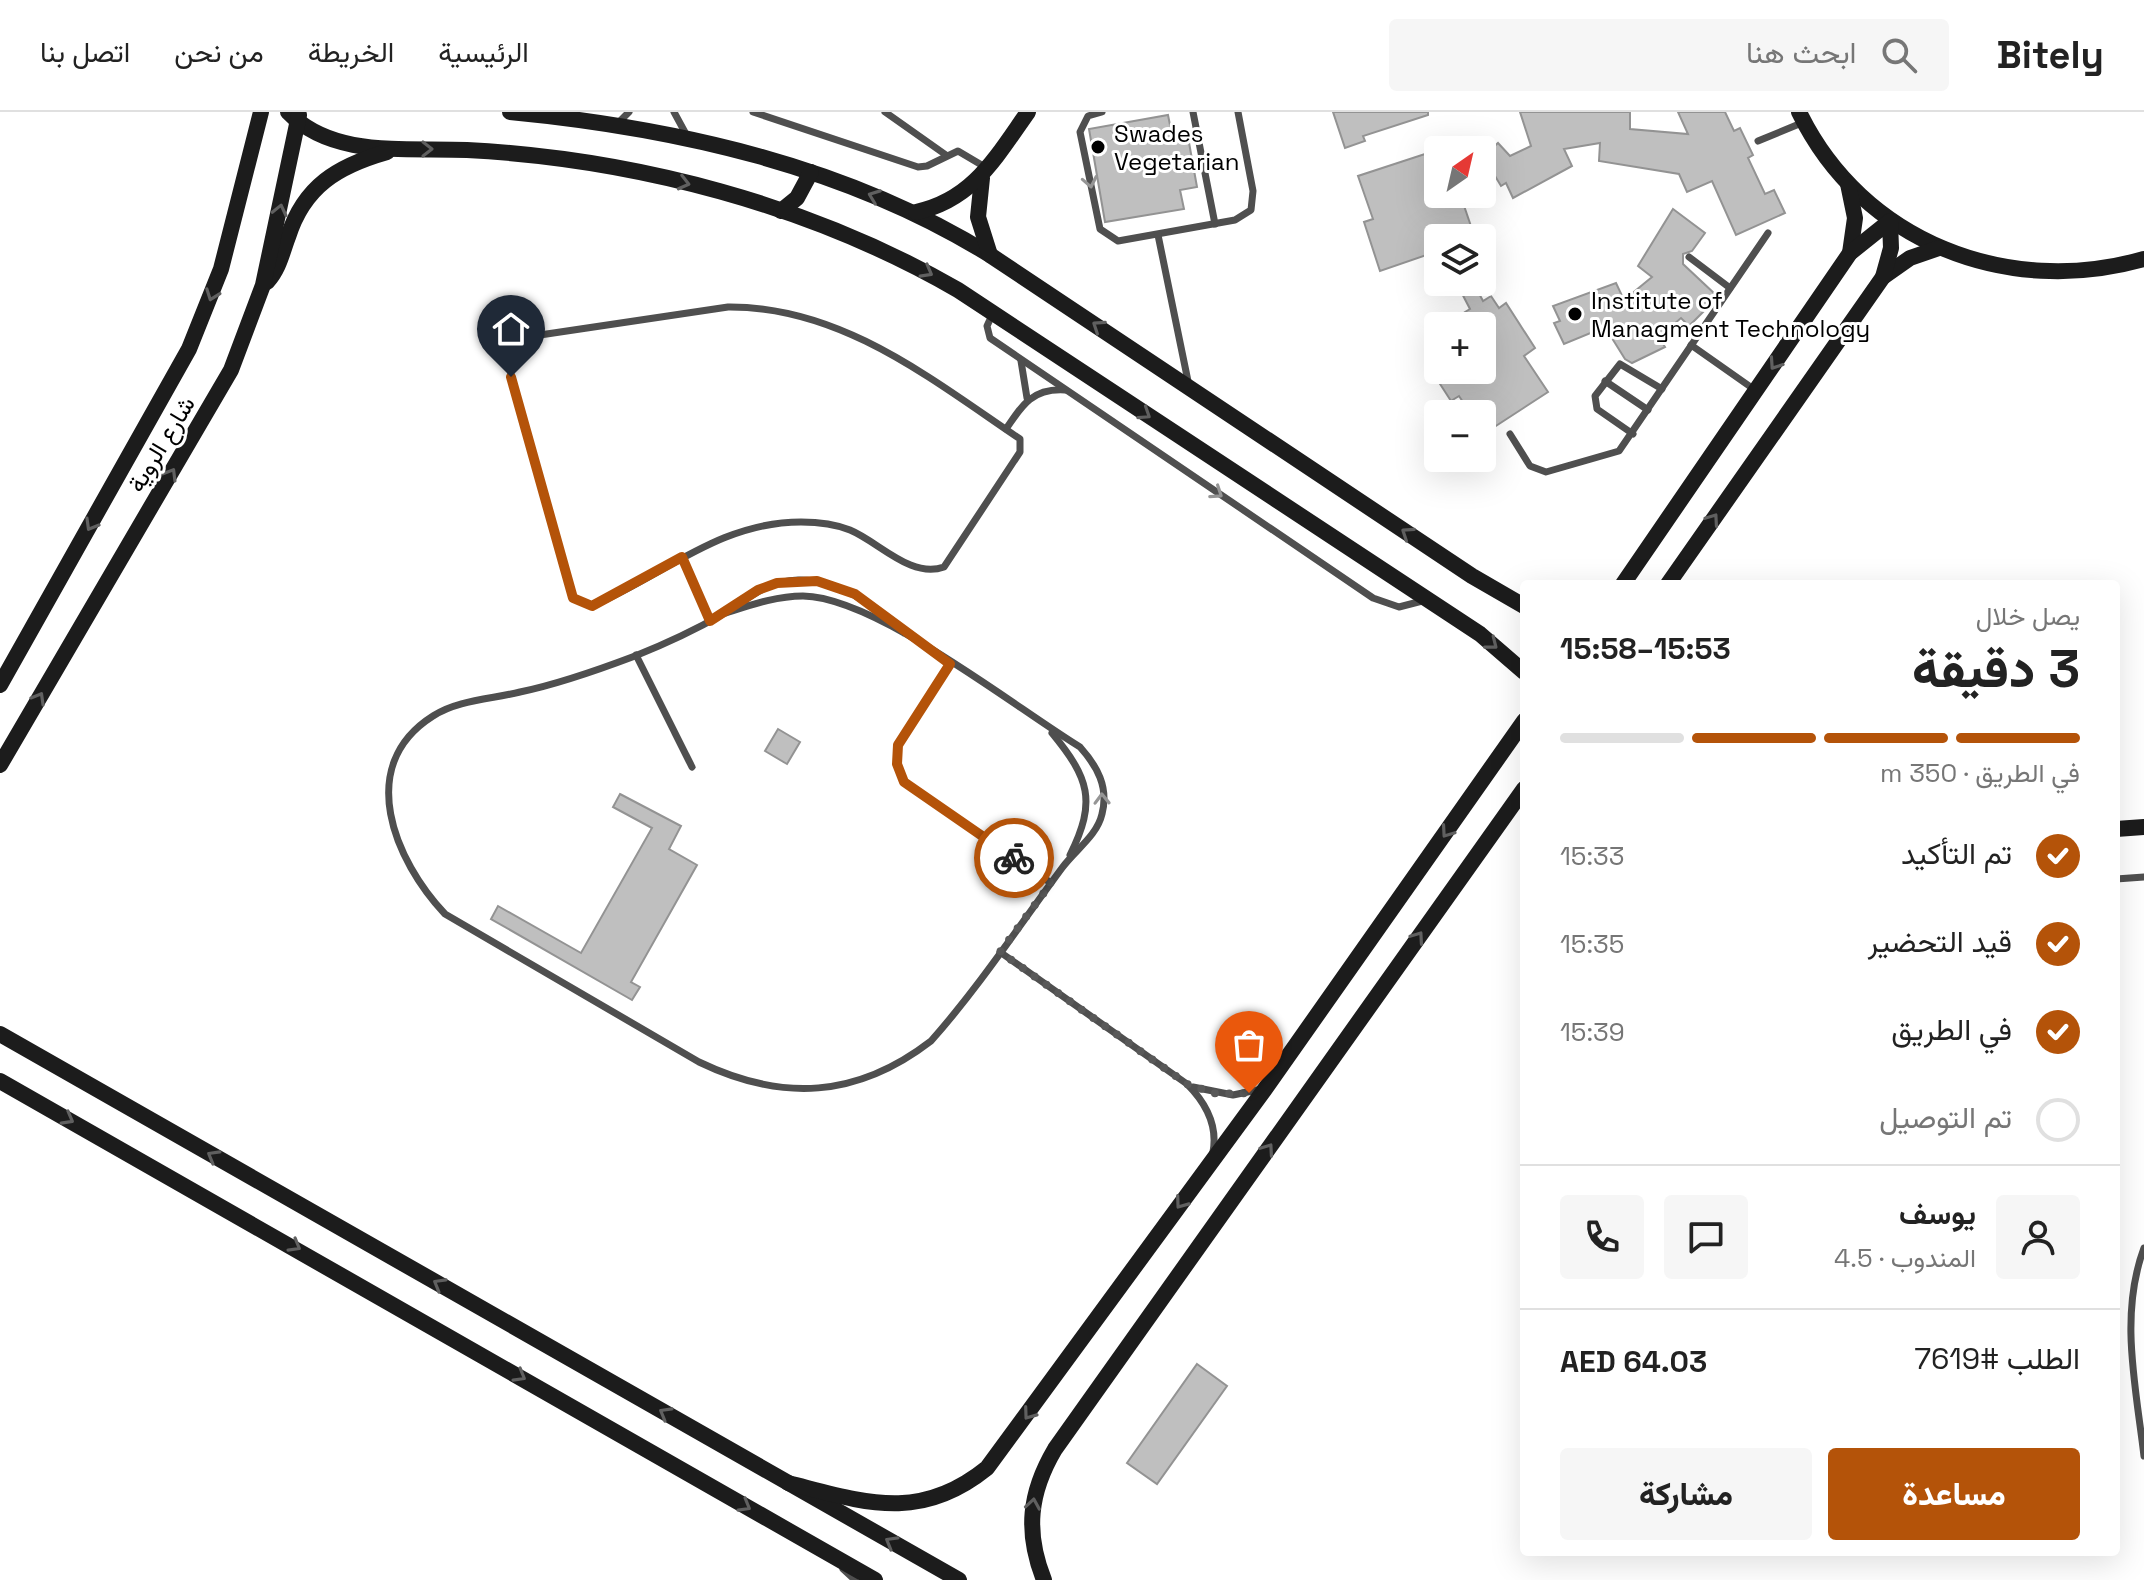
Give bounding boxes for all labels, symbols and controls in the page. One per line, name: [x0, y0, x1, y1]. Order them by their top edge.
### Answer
search box: [1389, 19, 1949, 91]
text: Bitely: [1997, 31, 2104, 79]
text: ابحث هنا: [1746, 33, 1857, 72]
icon: search: [1877, 33, 1921, 77]
text: اتصل بنا: [40, 34, 130, 70]
text: من نحن: [174, 34, 264, 70]
text: الخريطة: [308, 34, 394, 70]
text: الرئيسية: [438, 34, 529, 70]
place label: Swades Vegetarian: [1114, 118, 1240, 177]
north arrow: [1424, 136, 1496, 208]
map controls: [1424, 136, 1496, 472]
marker: Swades Vegetarian: [1089, 138, 1107, 156]
one-way arrow: [421, 140, 434, 158]
one-way arrow: [676, 174, 690, 191]
one-way arrow: [1081, 175, 1098, 188]
one-way arrow: [868, 189, 882, 206]
one-way arrow: [271, 203, 288, 217]
button: layers: [1424, 224, 1496, 296]
one-way arrow: [918, 262, 933, 278]
place label: Institute of Managment Technology: [1591, 285, 1870, 344]
one-way arrow: [205, 288, 222, 302]
pin: [477, 295, 545, 377]
marker: Institute of Managment Technology: [1566, 305, 1584, 323]
icon: home: [489, 307, 533, 351]
button: +: [1424, 312, 1496, 384]
one-way arrow: [1092, 321, 1106, 336]
one-way arrow: [1770, 356, 1785, 370]
street label: شارع الروية: [120, 390, 203, 498]
button: −: [1424, 400, 1496, 472]
one-way arrow: [1137, 404, 1151, 419]
one-way arrow: [161, 468, 177, 483]
one-way arrow: [1209, 483, 1223, 498]
one-way arrow: [1703, 514, 1718, 528]
one-way arrow: [85, 516, 101, 531]
one-way arrow: [1401, 528, 1416, 543]
text: يصل خلال: [1976, 599, 2080, 633]
text: 15:53–15:58: [1560, 629, 1731, 668]
one-way arrow: [1483, 634, 1498, 648]
text: 3 دقيقة: [1912, 636, 2080, 702]
one-way arrow: [29, 692, 45, 707]
text: في الطريق · 350 m: [1880, 756, 2080, 790]
one-way arrow: [1094, 792, 1111, 805]
courier: [974, 818, 1054, 898]
one-way arrow: [1442, 824, 1457, 838]
text: تم التأكيد: [1901, 834, 2012, 873]
icon: check: [2036, 834, 2080, 878]
icon: bike: [992, 836, 1036, 880]
text: 15:33: [1560, 839, 1624, 873]
text: قيد التحضير: [1868, 922, 2012, 961]
icon: check: [2036, 922, 2080, 966]
text: 15:35: [1560, 927, 1624, 961]
one-way arrow: [1408, 932, 1423, 946]
text: في الطريق: [1891, 1010, 2012, 1049]
icon: check: [2036, 1010, 2080, 1054]
pin: [1215, 1011, 1283, 1093]
text: 15:39: [1560, 1015, 1625, 1049]
icon: bag: [1227, 1023, 1271, 1067]
text: تم التوصيل: [1879, 1098, 2012, 1137]
one-way arrow: [59, 1109, 74, 1125]
one-way arrow: [1258, 1144, 1273, 1158]
one-way arrow: [208, 1150, 222, 1166]
one-way arrow: [1176, 1194, 1191, 1209]
text: يوسف: [1899, 1194, 1976, 1233]
button: phone: [1560, 1195, 1644, 1279]
button: chat: [1664, 1195, 1748, 1279]
button: person: [1996, 1195, 2080, 1279]
one-way arrow: [286, 1236, 300, 1252]
text: المندوب · 4.5: [1834, 1241, 1976, 1275]
one-way arrow: [433, 1279, 447, 1294]
text: الطلب #7619: [1914, 1339, 2080, 1378]
text: AED 64.03: [1560, 1342, 1707, 1381]
one-way arrow: [511, 1366, 526, 1382]
one-way arrow: [1024, 1405, 1039, 1419]
one-way arrow: [659, 1407, 674, 1423]
button: مشاركة: [1560, 1448, 1812, 1540]
button: مساعدة: [1828, 1448, 2080, 1540]
one-way arrow: [736, 1496, 751, 1512]
one-way arrow: [1024, 1498, 1041, 1511]
one-way arrow: [885, 1536, 900, 1552]

